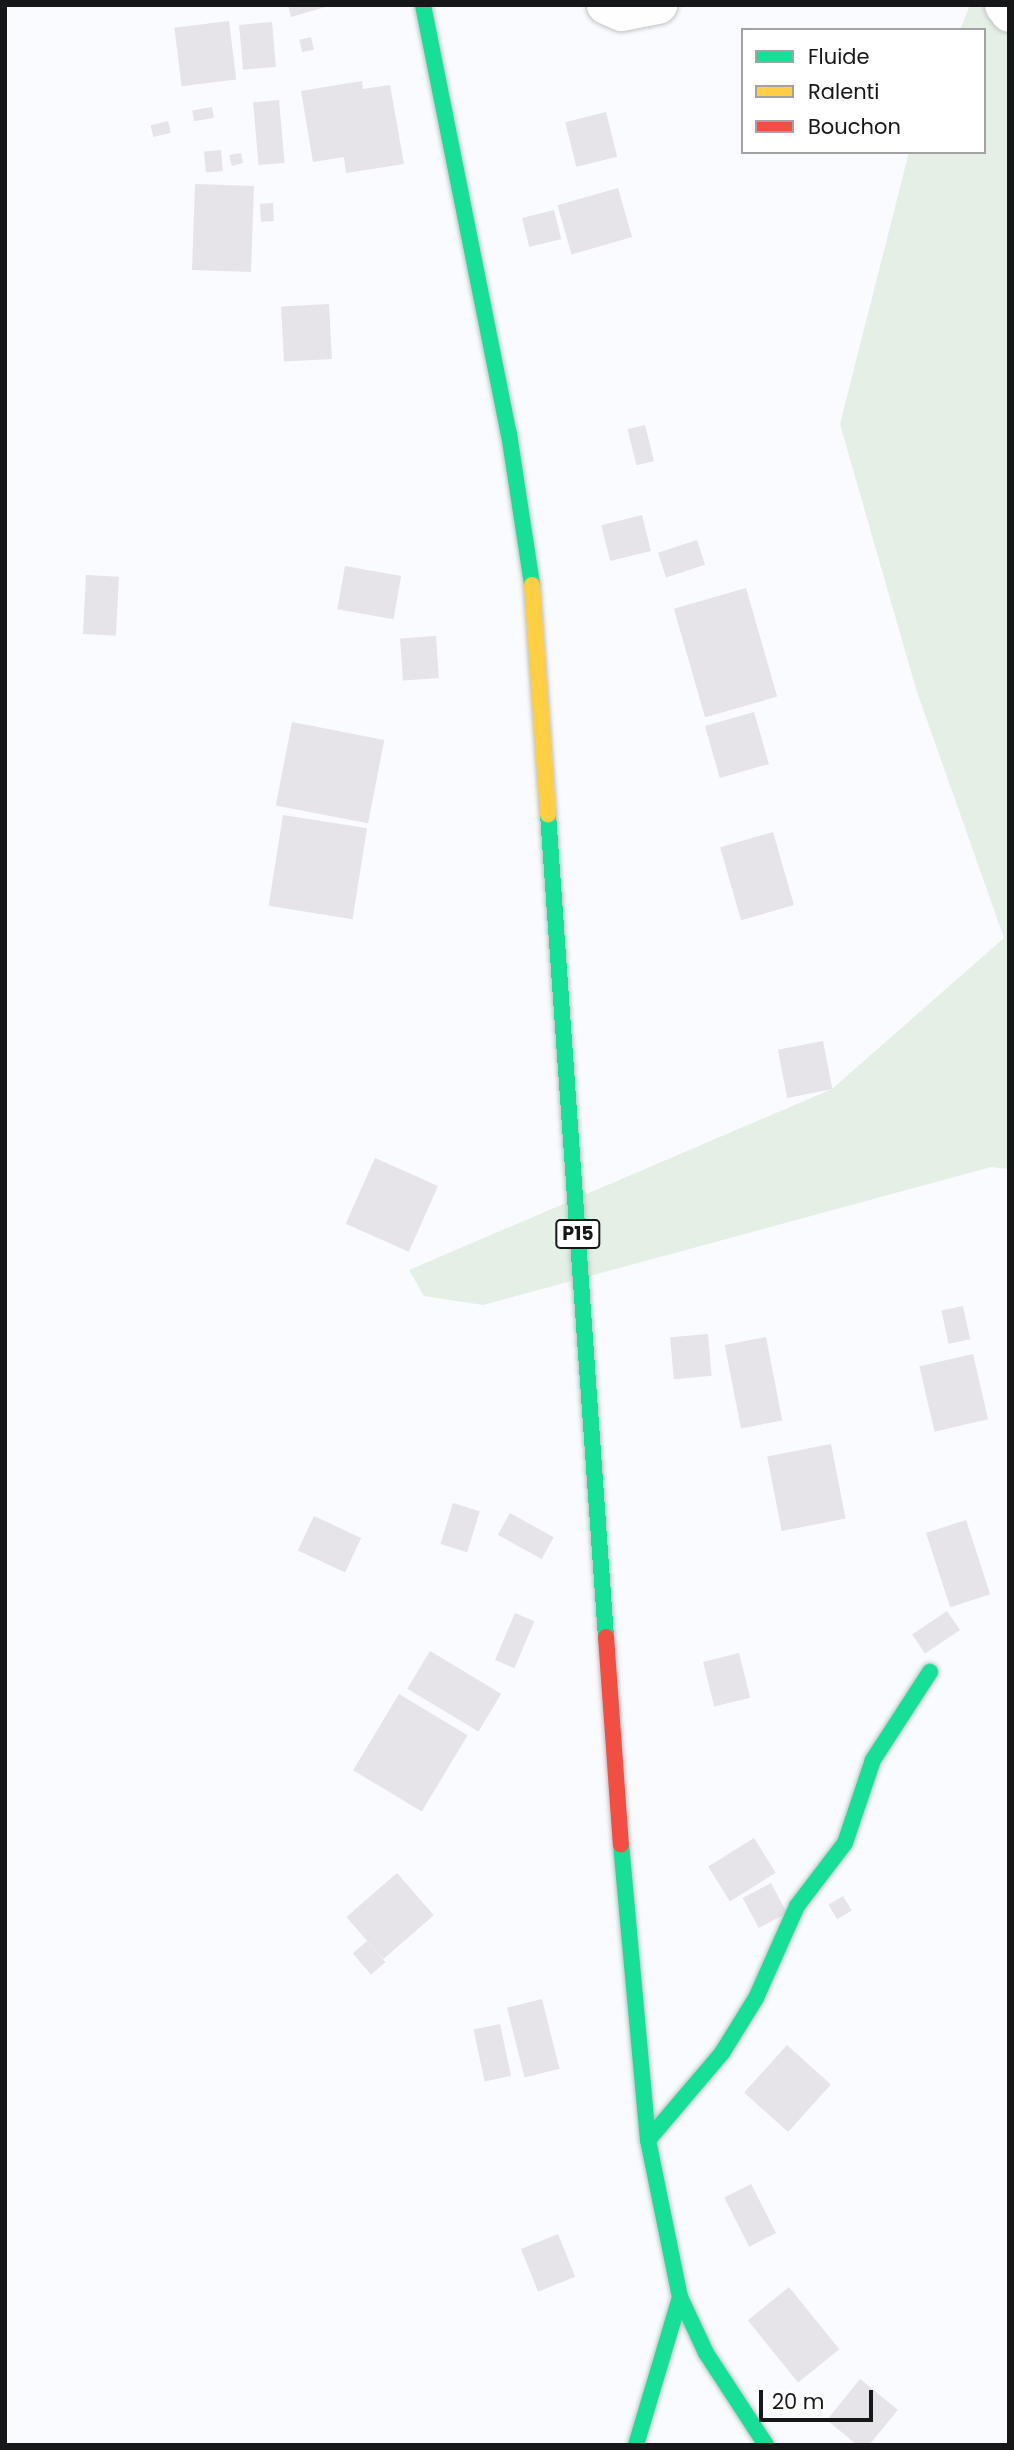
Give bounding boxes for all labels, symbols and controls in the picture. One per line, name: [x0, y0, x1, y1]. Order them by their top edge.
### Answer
legend: [741, 28, 986, 154]
text: Fluide: [808, 42, 870, 71]
text: Ralenti: [808, 77, 879, 106]
text: Bouchon: [808, 112, 901, 141]
road number: P15: [555, 1218, 601, 1250]
scale bar: [762, 2376, 876, 2420]
text: 20 m: [772, 2387, 825, 2416]

